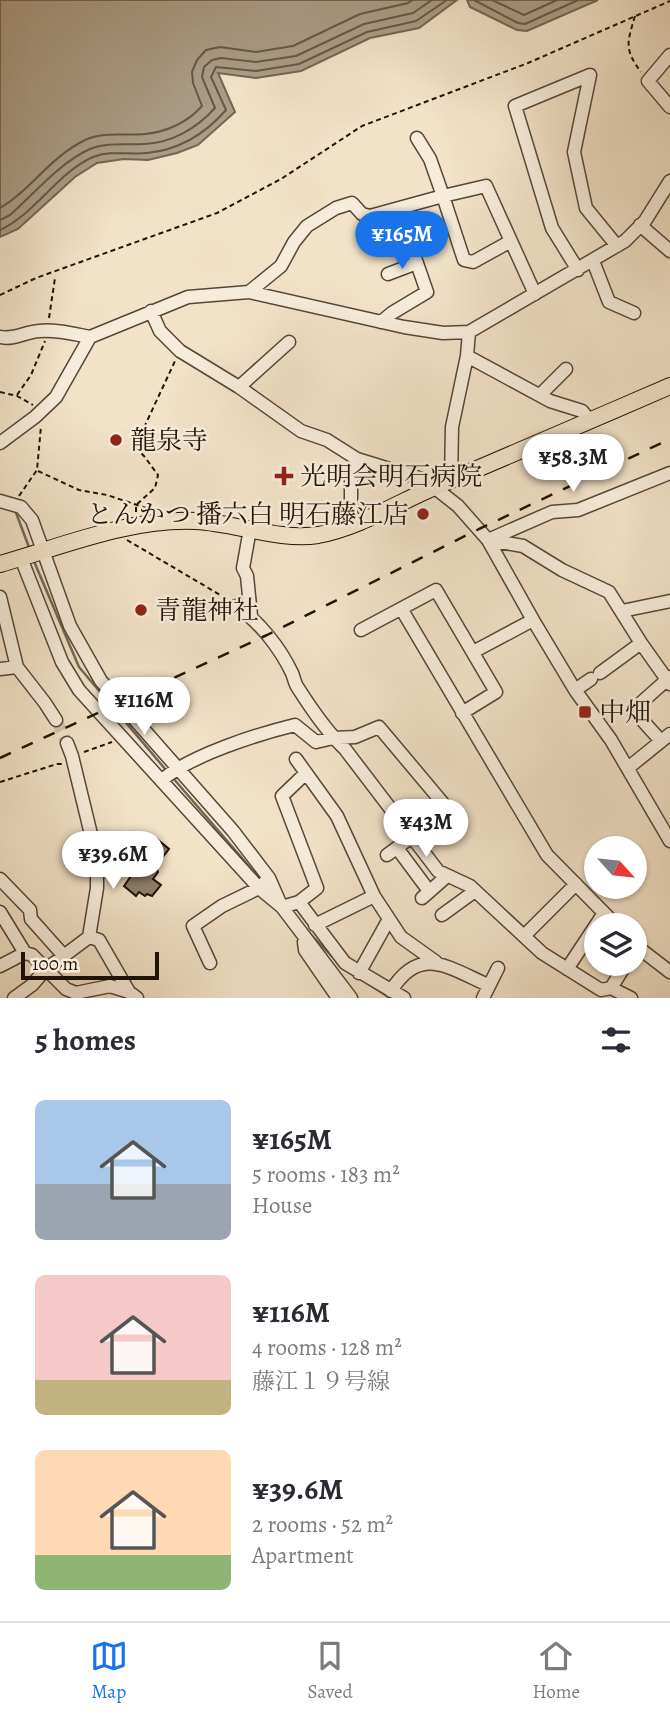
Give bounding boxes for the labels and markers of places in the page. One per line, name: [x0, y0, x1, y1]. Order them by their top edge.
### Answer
pin: ¥165M: [353, 212, 451, 271]
place label: 龍泉寺: [130, 423, 208, 458]
marker: 龍泉寺: [108, 432, 124, 448]
pin: ¥58.3M: [516, 434, 630, 494]
place label: 光明会明石病院: [300, 459, 482, 494]
marker: 光明会明石病院: [274, 466, 294, 486]
place label: とんかつ 播六白 明石藤江店: [87, 497, 409, 532]
marker: とんかつ 播六白 明石藤江店: [415, 506, 431, 522]
place label: 青龍神社: [155, 593, 259, 628]
marker: 青龍神社: [133, 602, 149, 618]
pin: ¥116M: [95, 678, 193, 737]
place label: 中畑: [599, 695, 651, 730]
marker: 中畑: [577, 704, 593, 720]
pin: ¥43M: [385, 800, 467, 859]
pin: ¥39.6M: [56, 832, 170, 891]

